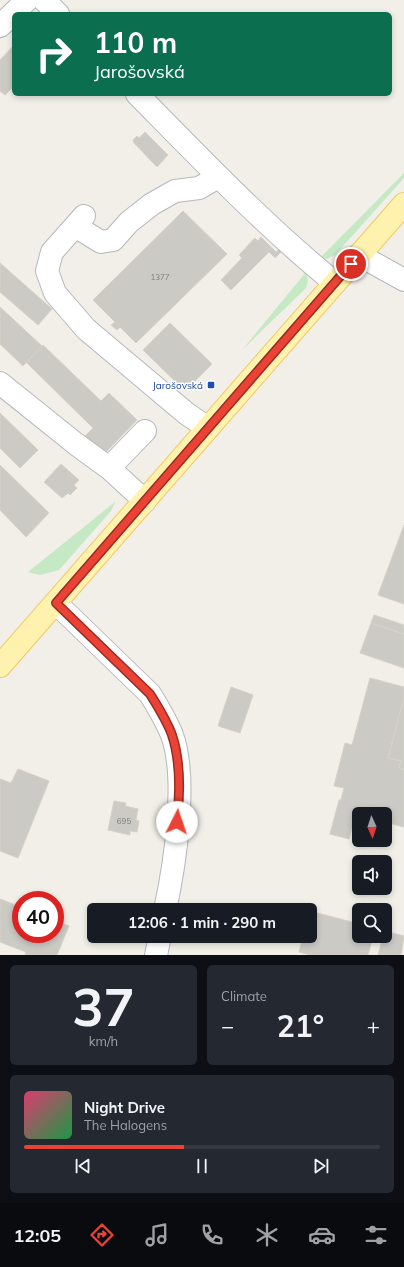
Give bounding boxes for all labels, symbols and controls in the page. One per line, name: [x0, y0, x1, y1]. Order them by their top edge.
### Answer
text: 110 m: [94, 25, 177, 60]
icon: right: [28, 28, 80, 80]
text: Jarošovská: [94, 60, 185, 83]
pin: [334, 247, 368, 281]
icon: arrive: [340, 253, 362, 275]
house number: 1377: [150, 272, 170, 282]
place label: Jarošovská: [153, 379, 203, 392]
marker: Jarošovská: [206, 380, 216, 390]
position arrow: [156, 801, 198, 843]
north arrow: [352, 807, 392, 847]
map controls: [352, 807, 392, 943]
house number: 695: [117, 816, 131, 826]
button: sound: [352, 855, 392, 895]
speed limit sign: 40: [12, 891, 64, 943]
button: search: [352, 903, 392, 943]
text: 12:06 · 1 min · 290 m: [128, 913, 276, 932]
text: 37: [72, 974, 135, 1039]
text: Climate: [221, 988, 267, 1004]
text: 21°: [277, 1007, 324, 1045]
text: −: [221, 1012, 234, 1040]
text: +: [367, 1012, 380, 1040]
text: km/h: [89, 1033, 118, 1049]
text: Night Drive: [84, 1098, 165, 1117]
text: The Halogens: [84, 1117, 167, 1133]
icon: previous: [72, 1155, 94, 1177]
icon: pause: [191, 1155, 213, 1177]
icon: next: [310, 1155, 332, 1177]
icon: directions: [88, 1221, 116, 1249]
icon: music: [143, 1221, 171, 1249]
icon: phone: [198, 1221, 226, 1249]
icon: climate: [253, 1221, 281, 1249]
icon: car: [308, 1221, 336, 1249]
icon: filters: [362, 1221, 390, 1249]
text: 12:05: [13, 1224, 61, 1247]

